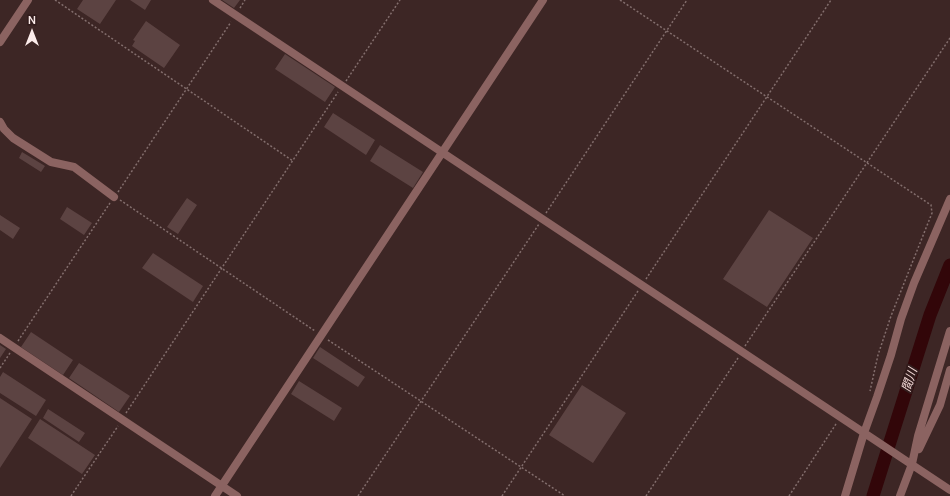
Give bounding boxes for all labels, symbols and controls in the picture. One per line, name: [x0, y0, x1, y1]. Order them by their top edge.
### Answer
north arrow: [12, 12, 52, 52]
text: N: [28, 12, 36, 27]
water label: 間川: [899, 366, 921, 394]

